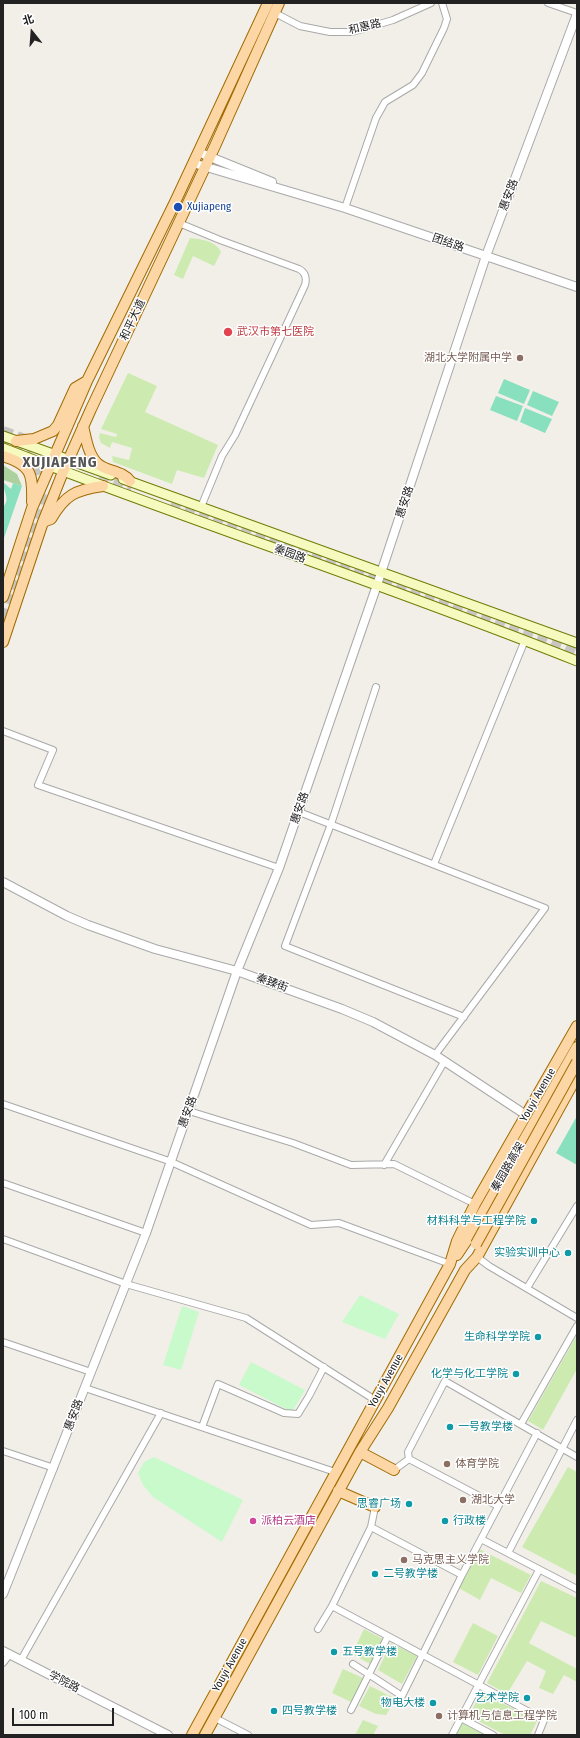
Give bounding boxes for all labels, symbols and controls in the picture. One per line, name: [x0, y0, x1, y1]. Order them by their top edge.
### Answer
north arrow: [12, 12, 52, 52]
text: 北: [21, 12, 36, 28]
street label: 和惠路: [347, 17, 383, 37]
street label: 惠安路: [497, 177, 521, 213]
place label: Xujiapeng: [187, 200, 231, 214]
marker: Xujiapeng: [172, 201, 184, 213]
street label: 团结路: [430, 231, 466, 255]
street label: 和平大道: [118, 297, 148, 343]
place label: 武汉市第七医院: [237, 325, 314, 339]
marker: 武汉市第七医院: [222, 326, 234, 338]
place label: 湖北大学附属中学: [424, 351, 512, 365]
marker: 湖北大学附属中学: [515, 353, 525, 363]
district label: XUJIAPENG: [22, 454, 98, 472]
street label: 惠安路: [394, 484, 416, 520]
street label: 秦园路: [272, 542, 308, 566]
street label: 惠安路: [288, 790, 312, 826]
street label: 秦臻街: [254, 971, 290, 995]
street label: Youyi Avenue: [517, 1066, 559, 1124]
street label: 惠安路: [176, 1094, 200, 1130]
street label: 秦园路高架: [489, 1140, 527, 1194]
place label: 材料科学与工程学院: [427, 1214, 526, 1228]
marker: 材料科学与工程学院: [529, 1216, 539, 1226]
place label: 实验实训中心: [494, 1246, 560, 1260]
marker: 实验实训中心: [563, 1248, 573, 1258]
place label: 生命科学学院: [464, 1330, 530, 1344]
marker: 生命科学学院: [533, 1332, 543, 1342]
street label: Youyi Avenue: [366, 1352, 406, 1410]
place label: 化学与化工学院: [431, 1367, 508, 1381]
marker: 化学与化工学院: [511, 1369, 521, 1379]
street label: 惠安路: [62, 1397, 86, 1433]
place label: 一号教学楼: [458, 1420, 513, 1434]
marker: 一号教学楼: [445, 1422, 455, 1432]
place label: 体育学院: [455, 1457, 499, 1471]
marker: 体育学院: [442, 1459, 452, 1469]
place label: 湖北大学: [471, 1493, 515, 1507]
marker: 湖北大学: [458, 1495, 468, 1505]
place label: 思睿广场: [357, 1497, 401, 1511]
marker: 思睿广场: [404, 1499, 414, 1509]
place label: 派柏云酒店: [261, 1514, 316, 1528]
place label: 行政楼: [453, 1514, 486, 1528]
marker: 派柏云酒店: [248, 1516, 258, 1526]
marker: 行政楼: [440, 1516, 450, 1526]
place label: 马克思主义学院: [412, 1553, 489, 1567]
marker: 马克思主义学院: [399, 1555, 409, 1565]
place label: 二号教学楼: [383, 1567, 438, 1581]
marker: 二号教学楼: [370, 1569, 380, 1579]
street label: Youyi Avenue: [210, 1636, 250, 1694]
place label: 五号教学楼: [342, 1645, 397, 1659]
marker: 五号教学楼: [329, 1647, 339, 1657]
street label: 学院路: [46, 1669, 82, 1695]
place label: 艺术学院: [475, 1691, 519, 1705]
marker: 艺术学院: [522, 1693, 532, 1703]
place label: 物电大楼: [381, 1696, 425, 1710]
marker: 物电大楼: [428, 1698, 438, 1708]
scale bar: [14, 1700, 116, 1726]
place label: 四号教学楼: [282, 1704, 337, 1718]
marker: 四号教学楼: [269, 1706, 279, 1716]
text: 100 m: [19, 1708, 48, 1722]
place label: 计算机与信息工程学院: [447, 1709, 557, 1723]
marker: 计算机与信息工程学院: [434, 1711, 444, 1721]

